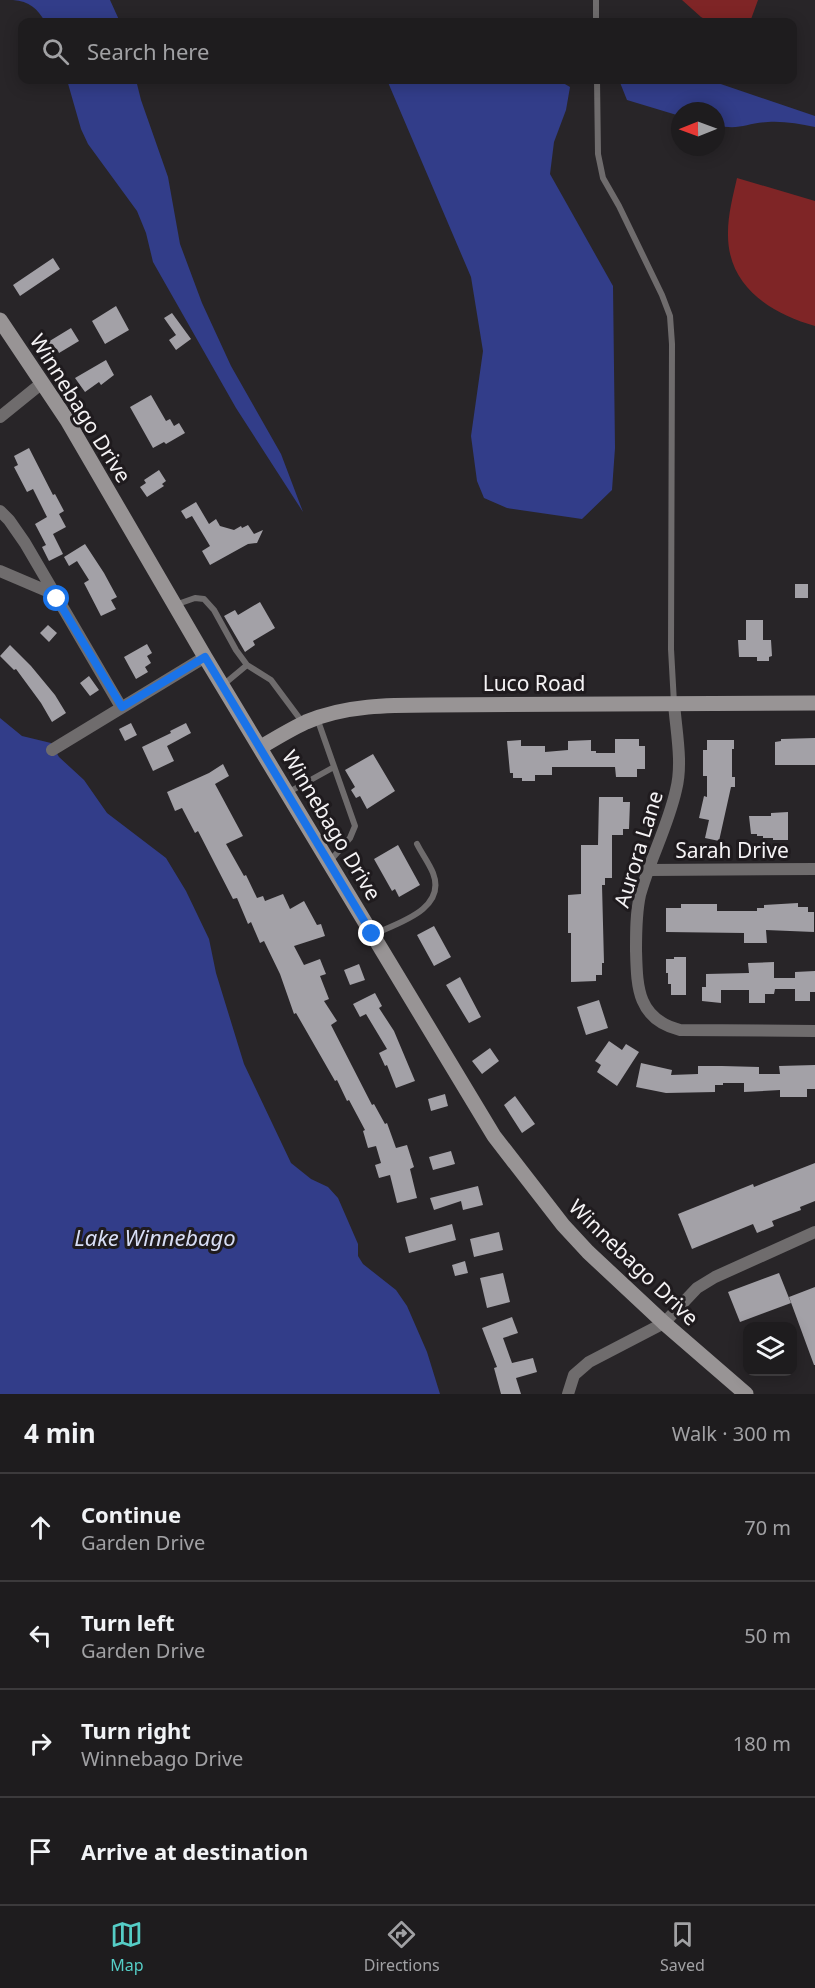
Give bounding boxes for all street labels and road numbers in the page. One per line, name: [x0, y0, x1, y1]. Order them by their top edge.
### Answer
street label: Winnebago Drive: [24, 328, 138, 488]
street label: Luco Road: [483, 669, 585, 697]
street label: Winnebago Drive: [276, 745, 388, 905]
street label: Aurora Lane: [607, 787, 669, 911]
street label: Sarah Drive: [675, 836, 789, 864]
street label: Winnebago Drive: [563, 1193, 705, 1331]

